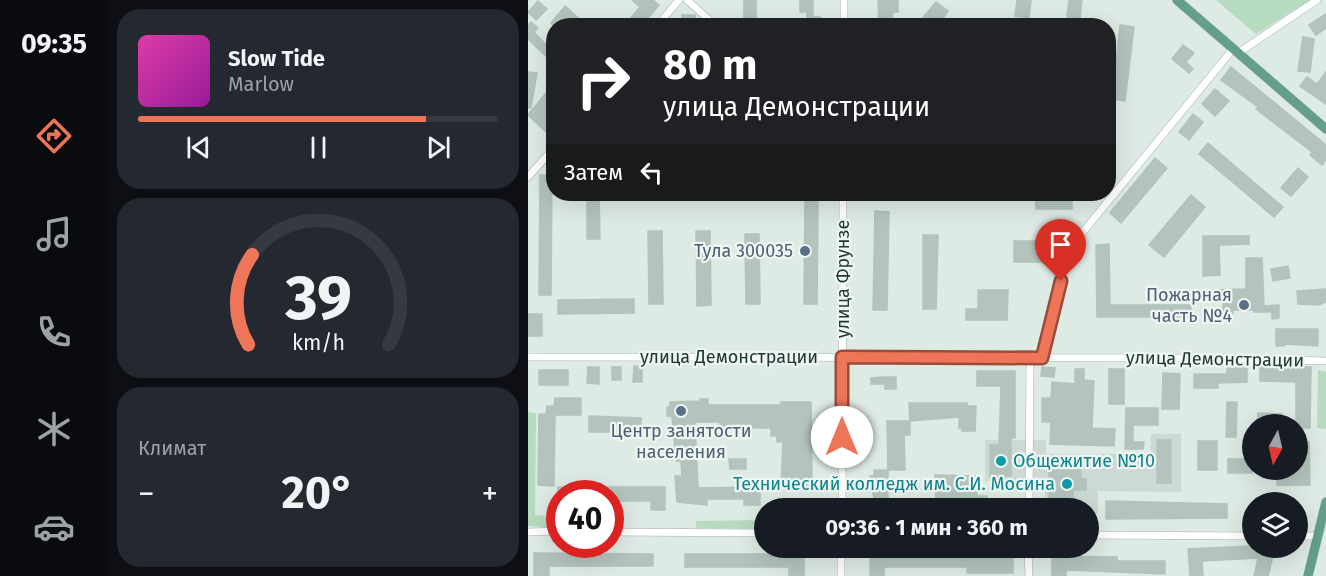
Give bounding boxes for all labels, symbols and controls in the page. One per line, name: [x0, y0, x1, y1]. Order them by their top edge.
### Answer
text: 09:35: [21, 28, 87, 60]
text: 80 m: [663, 40, 757, 90]
icon: right: [564, 42, 642, 120]
text: Slow Tide: [228, 45, 325, 72]
text: Marlow: [228, 72, 294, 96]
text: улица Демонстрации: [663, 91, 930, 123]
icon: directions: [33, 115, 75, 157]
icon: previous: [182, 131, 215, 164]
icon: pause: [302, 131, 335, 164]
icon: next: [422, 131, 455, 164]
icon: left: [635, 156, 668, 189]
text: Затем: [564, 159, 623, 186]
icon: music: [33, 213, 75, 255]
pin: [1035, 219, 1086, 281]
street label: улица Фрунзе: [832, 220, 854, 338]
icon: arrive: [1044, 228, 1077, 261]
place label: Тула 300035: [694, 240, 793, 262]
marker: Тула 300035: [798, 244, 812, 258]
text: 39: [284, 261, 351, 336]
place label: Пожарная часть №4: [1146, 284, 1232, 327]
marker: Пожарная часть №4: [1237, 298, 1251, 312]
icon: phone: [33, 311, 75, 353]
text: km/h: [291, 330, 345, 356]
street label: улица Демонстрации: [640, 346, 818, 368]
street label: улица Демонстрации: [1126, 346, 1304, 372]
marker: Центр занятости населения: [674, 404, 688, 418]
position arrow: [810, 405, 874, 469]
icon: climate: [33, 408, 75, 450]
north arrow: [1242, 414, 1308, 480]
map controls: [1242, 414, 1308, 558]
place label: Центр занятости населения: [611, 420, 751, 463]
text: Климат: [138, 436, 206, 460]
place label: Общежитие №10: [1013, 450, 1155, 472]
marker: Общежитие №10: [994, 454, 1008, 468]
text: 20°: [281, 466, 355, 520]
place label: Технический колледж им. С.И. Мосина: [733, 473, 1055, 495]
text: −: [138, 474, 155, 514]
text: +: [482, 474, 498, 514]
marker: Технический колледж им. С.И. Мосина: [1060, 477, 1074, 491]
speed limit sign: 40: [546, 480, 624, 558]
button: layers: [1242, 492, 1308, 558]
icon: car: [33, 506, 75, 548]
text: 09:36 · 1 мин · 360 m: [825, 514, 1028, 541]

